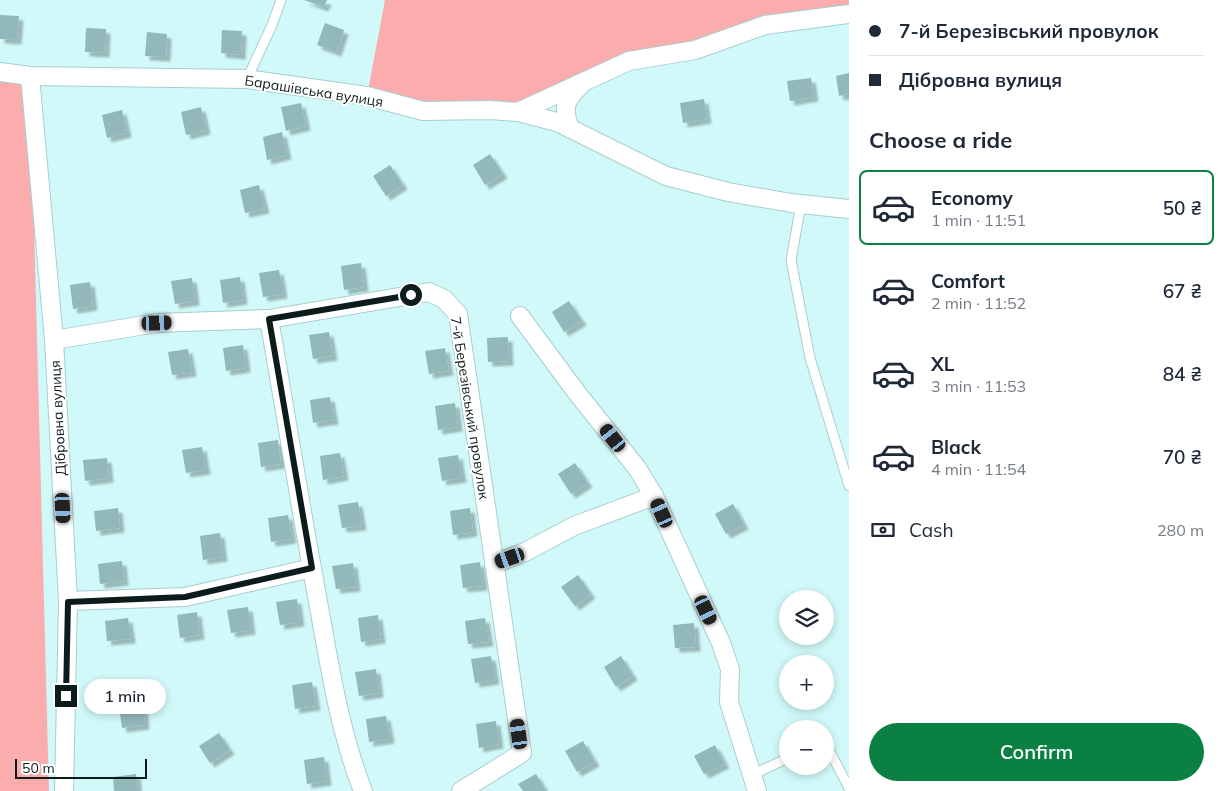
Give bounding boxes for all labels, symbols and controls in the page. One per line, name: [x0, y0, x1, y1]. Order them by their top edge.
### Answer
text: 7-й Березівський провулок: [899, 19, 1159, 43]
text: Дібровна вулиця: [899, 68, 1062, 92]
street label: Барашівська вулиця: [243, 71, 385, 111]
text: Choose a ride: [869, 126, 1012, 154]
icon: car: [871, 185, 916, 230]
text: Economy: [931, 186, 1013, 210]
text: 50 ₴: [1163, 196, 1202, 220]
text: 1 min · 11:51: [931, 210, 1026, 230]
icon: car: [871, 268, 916, 313]
text: Comfort: [931, 269, 1005, 293]
text: 67 ₴: [1163, 279, 1202, 303]
route start: [400, 284, 422, 306]
text: 2 min · 11:52: [931, 293, 1026, 313]
car: [141, 315, 172, 331]
street label: 7-й Березівський провулок: [447, 315, 493, 501]
icon: car: [871, 351, 916, 396]
text: XL: [931, 352, 954, 376]
street label: Дібровна вулиця: [46, 360, 70, 476]
text: 84 ₴: [1163, 362, 1202, 386]
text: 3 min · 11:53: [931, 376, 1026, 396]
car: [597, 422, 628, 454]
icon: car: [871, 434, 916, 479]
text: Black: [931, 435, 981, 459]
text: 70 ₴: [1163, 445, 1202, 469]
text: 4 min · 11:54: [931, 459, 1026, 479]
car: [54, 493, 71, 523]
car: [649, 496, 674, 530]
icon: cash: [869, 516, 897, 544]
text: Cash: [909, 518, 954, 542]
text: 280 m: [1157, 520, 1204, 540]
car: [493, 546, 526, 570]
map controls: [779, 590, 834, 775]
button: layers: [779, 590, 834, 645]
car: [692, 593, 719, 627]
button: +: [779, 655, 834, 710]
callout: 1 min: [84, 678, 166, 714]
route end: [55, 685, 77, 707]
text: 1 min: [104, 686, 146, 706]
car: [509, 718, 528, 750]
button: −: [779, 720, 834, 775]
button: Confirm: [869, 723, 1204, 781]
scale bar: [15, 756, 148, 779]
text: 50 m: [22, 759, 55, 777]

